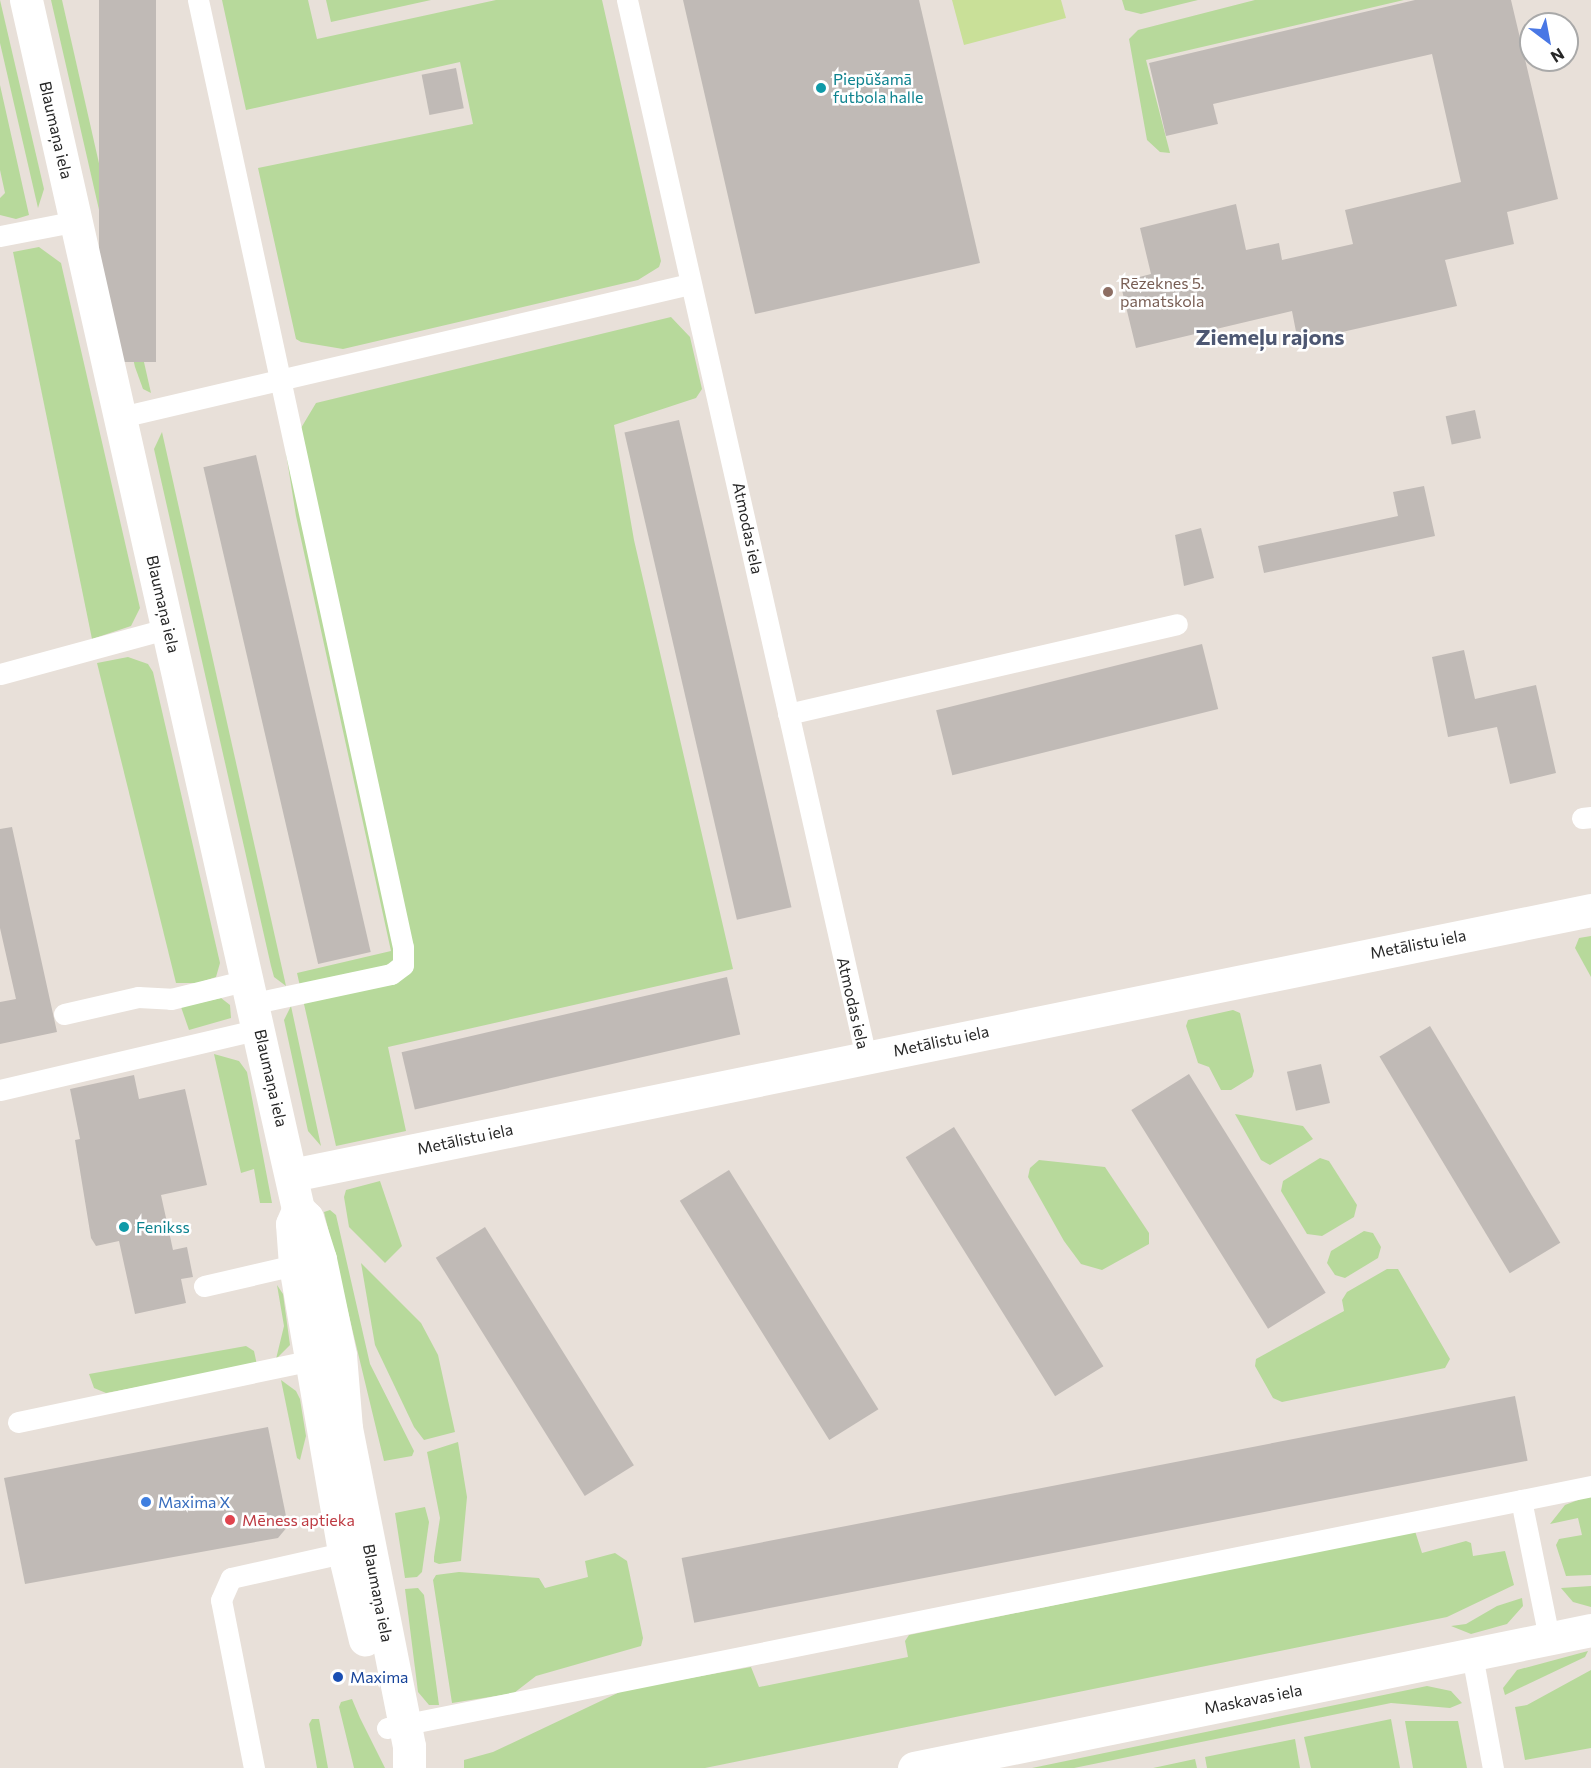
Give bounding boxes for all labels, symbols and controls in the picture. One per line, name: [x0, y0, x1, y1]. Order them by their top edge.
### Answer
north arrow: [1519, 12, 1579, 72]
text: N: [1548, 45, 1568, 67]
place label: Piepūšamā futbola halle: [833, 69, 923, 107]
street label: Blaumaņa iela: [35, 79, 77, 181]
marker: Piepūšamā futbola halle: [814, 81, 828, 95]
place label: Rēzeknes 5. pamatskola: [1120, 273, 1204, 311]
marker: Rēzeknes 5. pamatskola: [1101, 285, 1115, 299]
district label: Ziemeļu rajons: [1195, 324, 1345, 350]
street label: Atmodas iela: [729, 480, 767, 576]
street label: Blaumaņa iela: [142, 553, 184, 655]
street label: Metālistu iela: [1368, 925, 1468, 963]
street label: Atmodas iela: [833, 955, 873, 1051]
street label: Metālistu iela: [891, 1021, 991, 1061]
street label: Blaumaņa iela: [250, 1027, 292, 1129]
street label: Metālistu iela: [415, 1119, 515, 1159]
place label: Fenikss: [136, 1217, 190, 1237]
marker: Fenikss: [117, 1220, 131, 1234]
place label: Maxima X: [158, 1492, 230, 1512]
marker: Maxima X: [139, 1495, 153, 1509]
place label: Mēness aptieka: [242, 1510, 355, 1530]
marker: Mēness aptieka: [223, 1513, 237, 1527]
street label: Blaumaņa iela: [359, 1542, 397, 1644]
place label: Maxima: [350, 1667, 408, 1687]
marker: Maxima: [331, 1670, 345, 1684]
street label: Maskavas iela: [1202, 1680, 1304, 1718]

